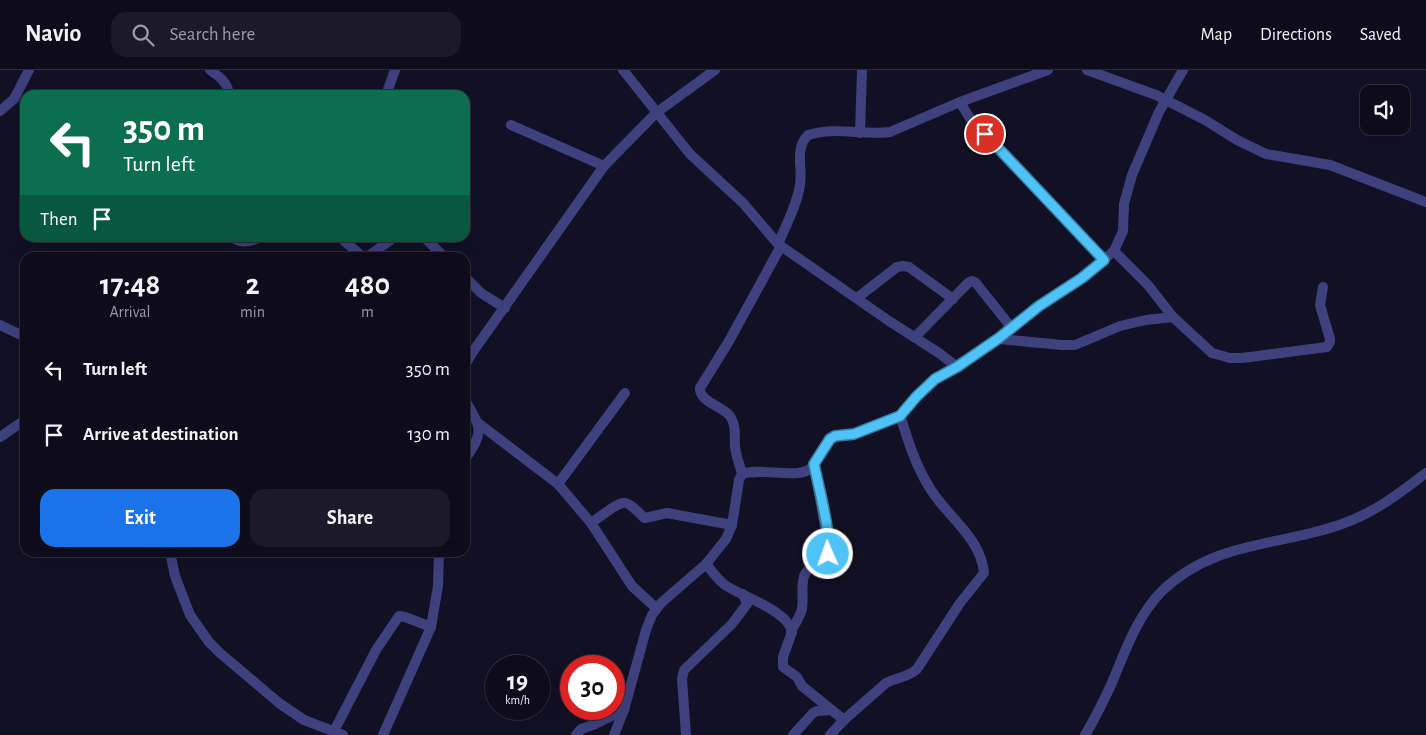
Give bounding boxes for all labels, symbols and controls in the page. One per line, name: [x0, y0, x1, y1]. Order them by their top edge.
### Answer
search box: [111, 12, 461, 57]
icon: search: [129, 21, 157, 49]
text: Navio: [25, 22, 81, 46]
text: Search here: [169, 25, 255, 44]
text: Map: [1201, 26, 1232, 44]
text: Directions: [1260, 26, 1332, 44]
text: Saved: [1360, 26, 1401, 44]
map controls: [1360, 85, 1410, 135]
button: sound: [1360, 85, 1410, 135]
icon: left: [40, 110, 105, 175]
text: 350 m: [123, 112, 205, 147]
pin: [964, 113, 1006, 155]
icon: arrive: [971, 120, 999, 148]
text: Turn left: [123, 153, 195, 175]
icon: arrive: [88, 205, 116, 233]
text: Then: [40, 210, 78, 229]
text: 17:48: [100, 270, 160, 300]
text: 2: [245, 270, 260, 300]
text: 480: [345, 270, 390, 300]
text: Arrival: [109, 304, 151, 320]
text: min: [240, 304, 265, 320]
text: m: [361, 304, 374, 320]
icon: left: [40, 356, 68, 384]
text: Turn left: [83, 360, 147, 379]
text: 350 m: [406, 360, 450, 379]
icon: arrive: [40, 421, 68, 449]
text: Arrive at destination: [83, 425, 239, 444]
text: 130 m: [407, 425, 450, 444]
button: Exit: [40, 489, 240, 547]
button: Share: [250, 489, 450, 547]
position arrow: [801, 527, 853, 579]
speed limit sign: 30: [560, 655, 625, 720]
text: 19: [507, 669, 528, 694]
text: km/h: [505, 694, 530, 706]

